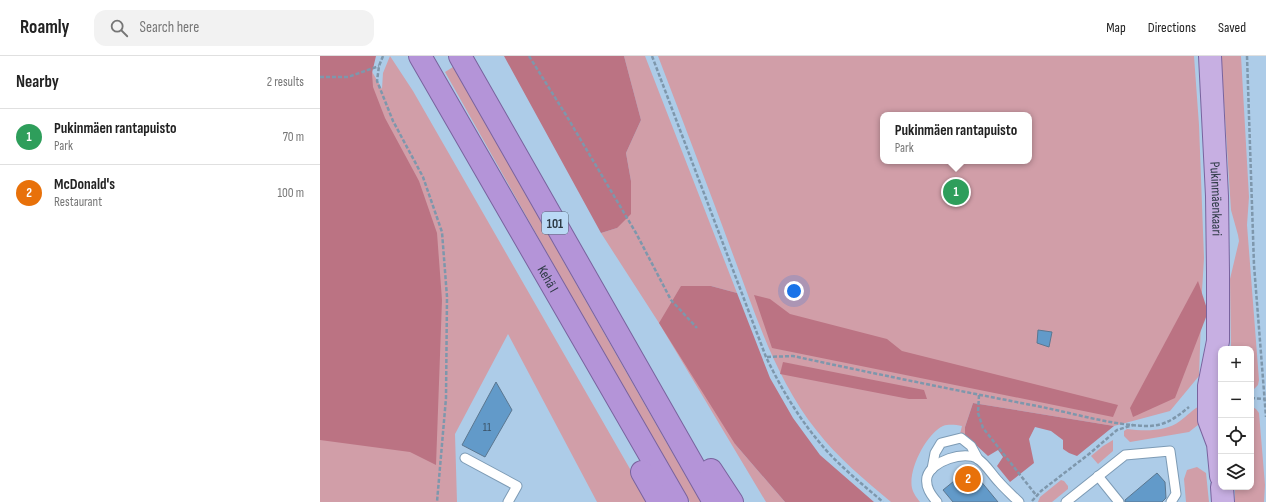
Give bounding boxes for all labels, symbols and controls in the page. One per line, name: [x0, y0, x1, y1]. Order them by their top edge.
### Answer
search box: [94, 10, 374, 46]
text: Roamly: [20, 16, 70, 39]
icon: search: [108, 17, 130, 39]
text: Search here: [140, 18, 199, 37]
text: Map: [1106, 19, 1126, 36]
text: Directions: [1148, 19, 1196, 36]
text: Saved: [1218, 19, 1246, 36]
text: Nearby: [16, 72, 59, 92]
text: 2 results: [267, 74, 304, 90]
popup: [880, 112, 1032, 164]
text: Pukinmäen rantapuisto: [54, 119, 177, 138]
text: Pukinmäen rantapuisto: [895, 121, 1017, 140]
text: 1: [26, 129, 32, 145]
text: 70 m: [283, 129, 304, 145]
text: Park: [54, 138, 73, 154]
text: Park: [895, 140, 914, 156]
street label: Pukinmäenkaari: [1206, 161, 1226, 236]
text: McDonald's: [54, 175, 115, 194]
pin: 1: [943, 177, 969, 207]
text: 2: [26, 185, 32, 201]
text: 100 m: [277, 185, 304, 201]
text: Restaurant: [54, 194, 102, 210]
road number: 101: [542, 212, 568, 234]
street label: Kehä I: [533, 262, 562, 295]
your location: [784, 281, 804, 301]
map controls: [1218, 346, 1254, 490]
button: +: [1218, 346, 1254, 382]
button: −: [1218, 382, 1254, 418]
button: locate: [1218, 418, 1254, 454]
house number: 11: [483, 420, 492, 435]
button: layers: [1218, 454, 1254, 490]
pin: 2: [955, 464, 981, 494]

